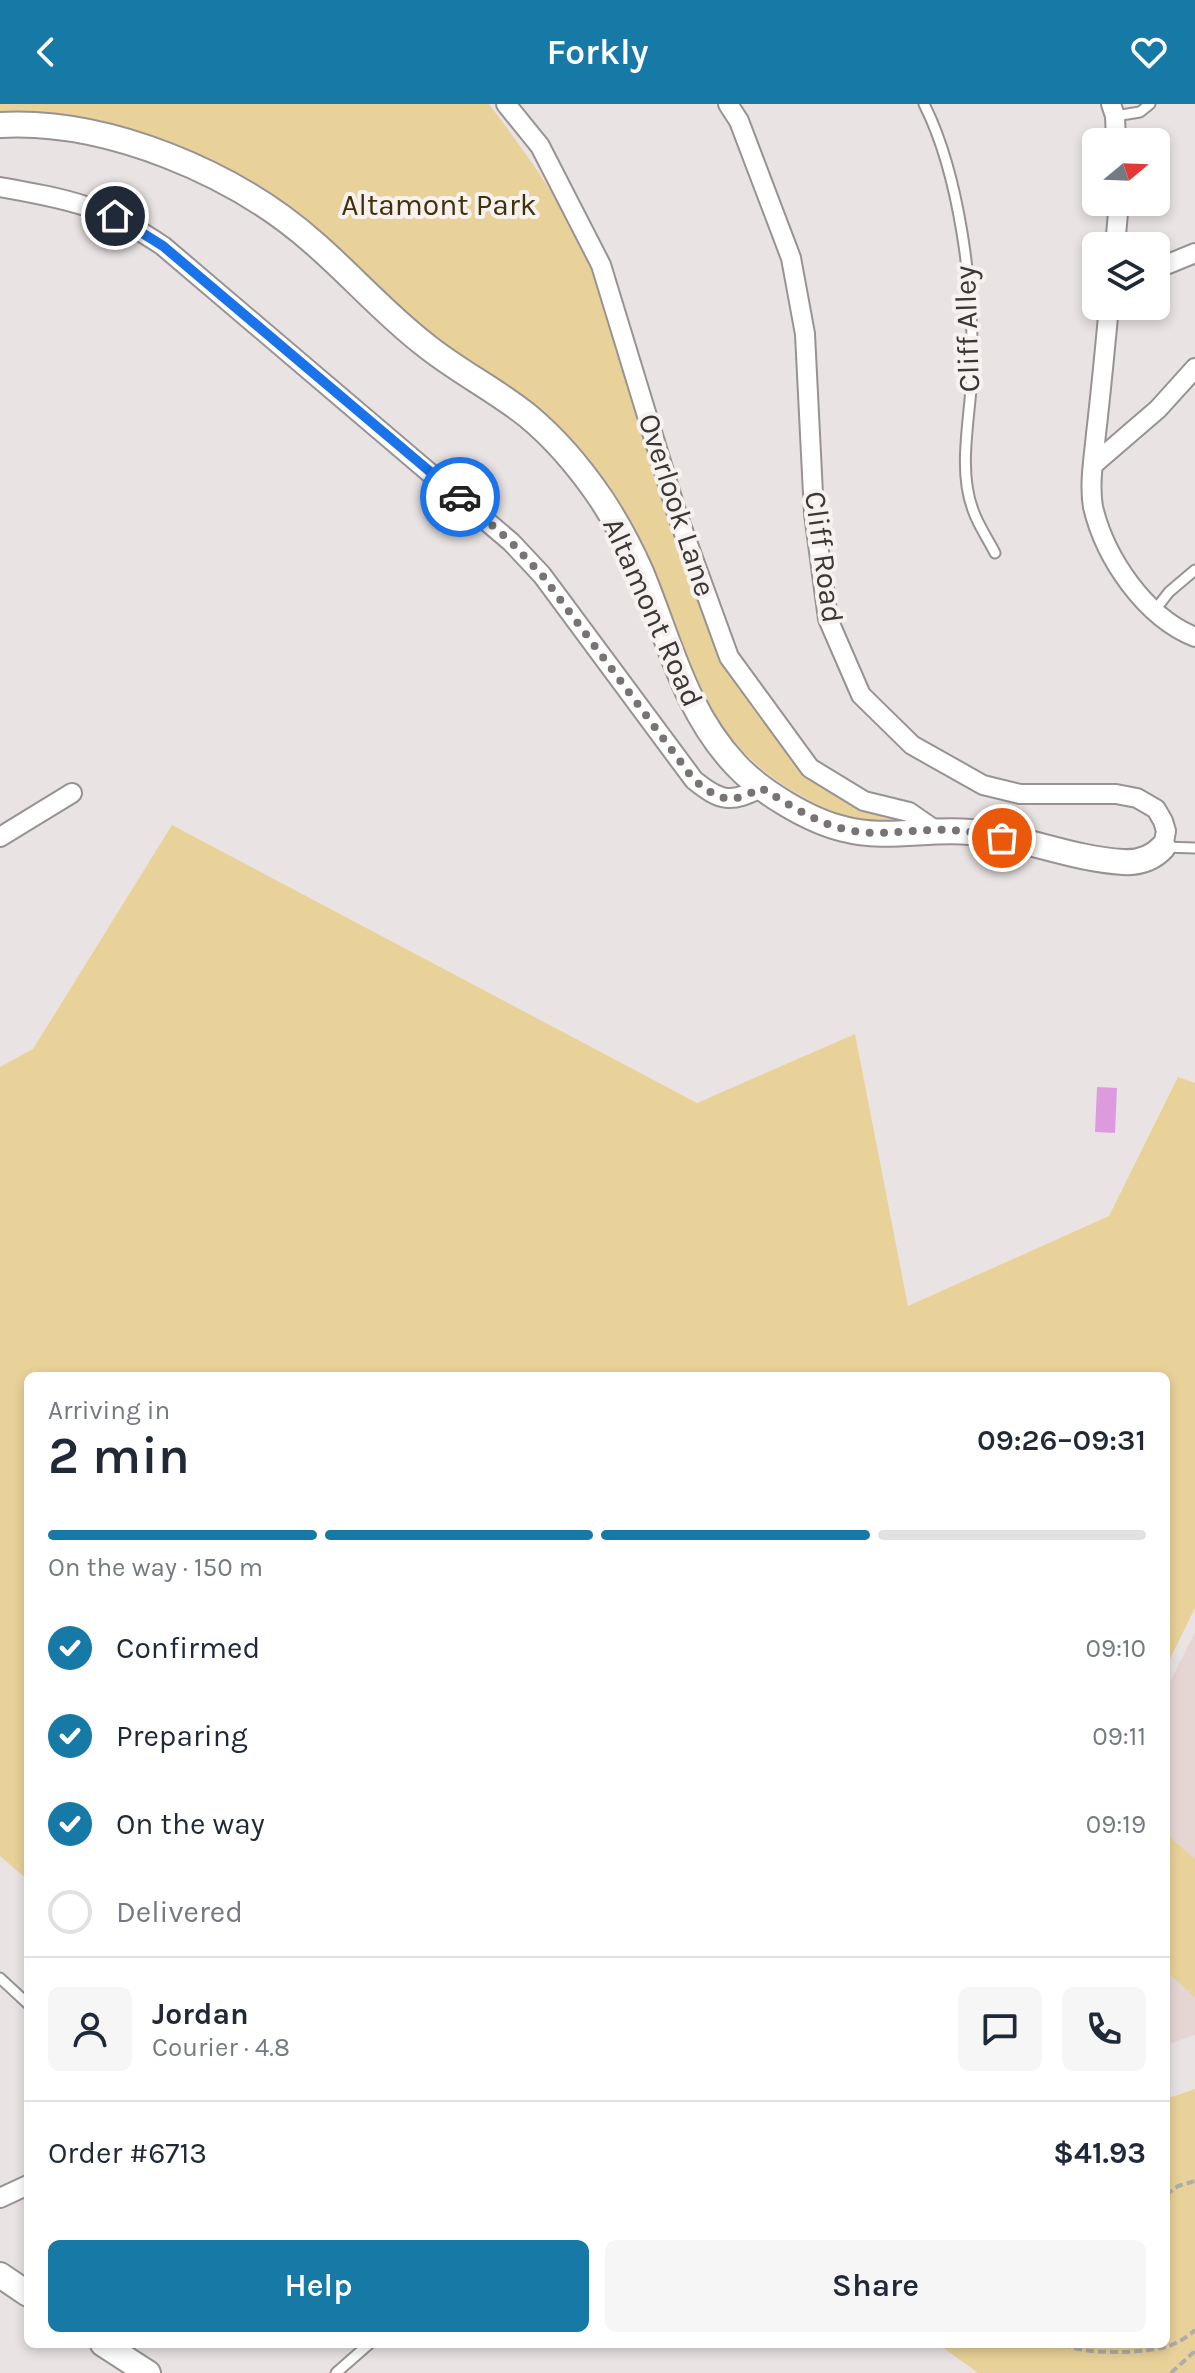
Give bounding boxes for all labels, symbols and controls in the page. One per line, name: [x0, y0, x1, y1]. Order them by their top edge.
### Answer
icon: back: [24, 30, 68, 74]
icon: heart: [1127, 30, 1171, 74]
text: Forkly: [547, 31, 648, 73]
north arrow: [1082, 128, 1170, 216]
map controls: [1082, 128, 1170, 320]
pin: [81, 182, 149, 250]
park label: Altamont Park: [341, 187, 537, 223]
icon: home: [93, 194, 137, 238]
button: layers: [1082, 232, 1170, 320]
street label: Cliff Alley: [947, 265, 987, 393]
street label: Overlook Lane: [631, 409, 723, 601]
courier: [420, 457, 500, 537]
icon: car: [438, 475, 482, 519]
street label: Cliff Road: [797, 489, 851, 625]
street label: Altamont Road: [595, 512, 711, 712]
pin: [968, 804, 1036, 872]
icon: bag: [980, 816, 1024, 860]
text: Arriving in: [48, 1395, 170, 1426]
text: 09:26–09:31: [977, 1422, 1146, 1458]
text: 2 min: [48, 1425, 190, 1486]
text: On the way · 150 m: [48, 1552, 263, 1583]
icon: check: [48, 1626, 92, 1670]
text: Confirmed: [116, 1630, 260, 1666]
text: 09:10: [1085, 1633, 1146, 1664]
icon: check: [48, 1714, 92, 1758]
text: Preparing: [116, 1718, 248, 1754]
text: 09:11: [1092, 1721, 1146, 1752]
icon: check: [48, 1802, 92, 1846]
text: On the way: [116, 1806, 265, 1842]
text: 09:19: [1086, 1809, 1146, 1840]
text: Delivered: [116, 1894, 243, 1930]
button: person: [48, 1987, 132, 2071]
button: chat: [958, 1987, 1042, 2071]
button: phone: [1062, 1987, 1146, 2071]
text: Jordan: [152, 1996, 249, 2032]
text: Courier · 4.8: [152, 2032, 290, 2063]
text: Order #6713: [48, 2135, 207, 2171]
text: $41.93: [1053, 2135, 1146, 2171]
button: Help: [48, 2240, 589, 2332]
button: Share: [605, 2240, 1146, 2332]

